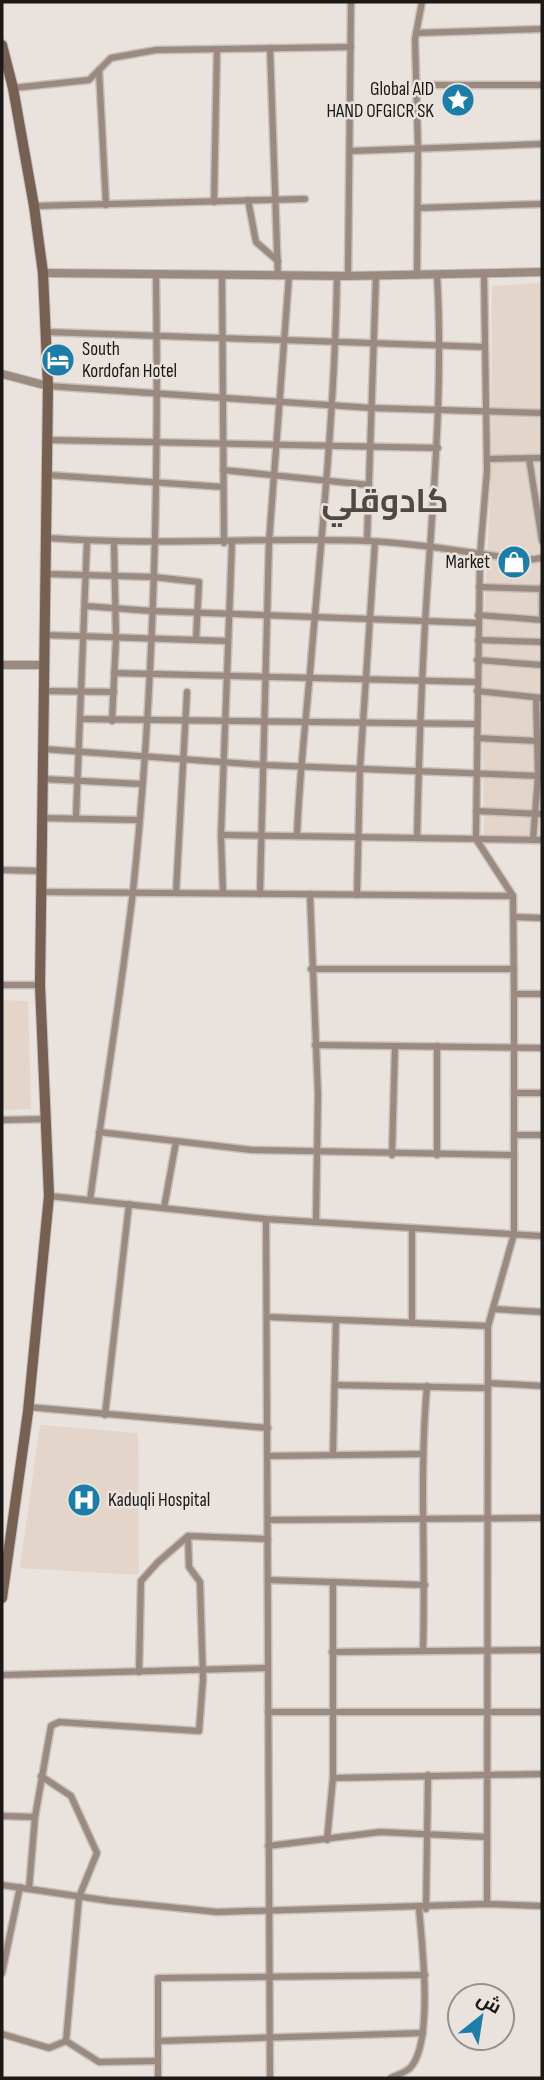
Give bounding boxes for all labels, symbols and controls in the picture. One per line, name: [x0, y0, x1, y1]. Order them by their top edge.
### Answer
place label: Global AID HAND OFGICR SK: [326, 78, 434, 123]
place icon: Global AID HAND OFGICR SK: [439, 81, 477, 119]
place label: South Kordofan Hotel: [82, 338, 177, 383]
hotel icon: South Kordofan Hotel: [39, 341, 77, 379]
district label: كادوقلي: [321, 482, 449, 527]
shop icon: Market: [495, 543, 533, 581]
place label: Market: [446, 551, 490, 574]
hospital icon: Kaduqli Hospital: [65, 1481, 103, 1519]
place label: Kaduqli Hospital: [108, 1489, 210, 1512]
north arrow: [446, 1982, 516, 2052]
text: ش: [472, 1988, 505, 2020]

